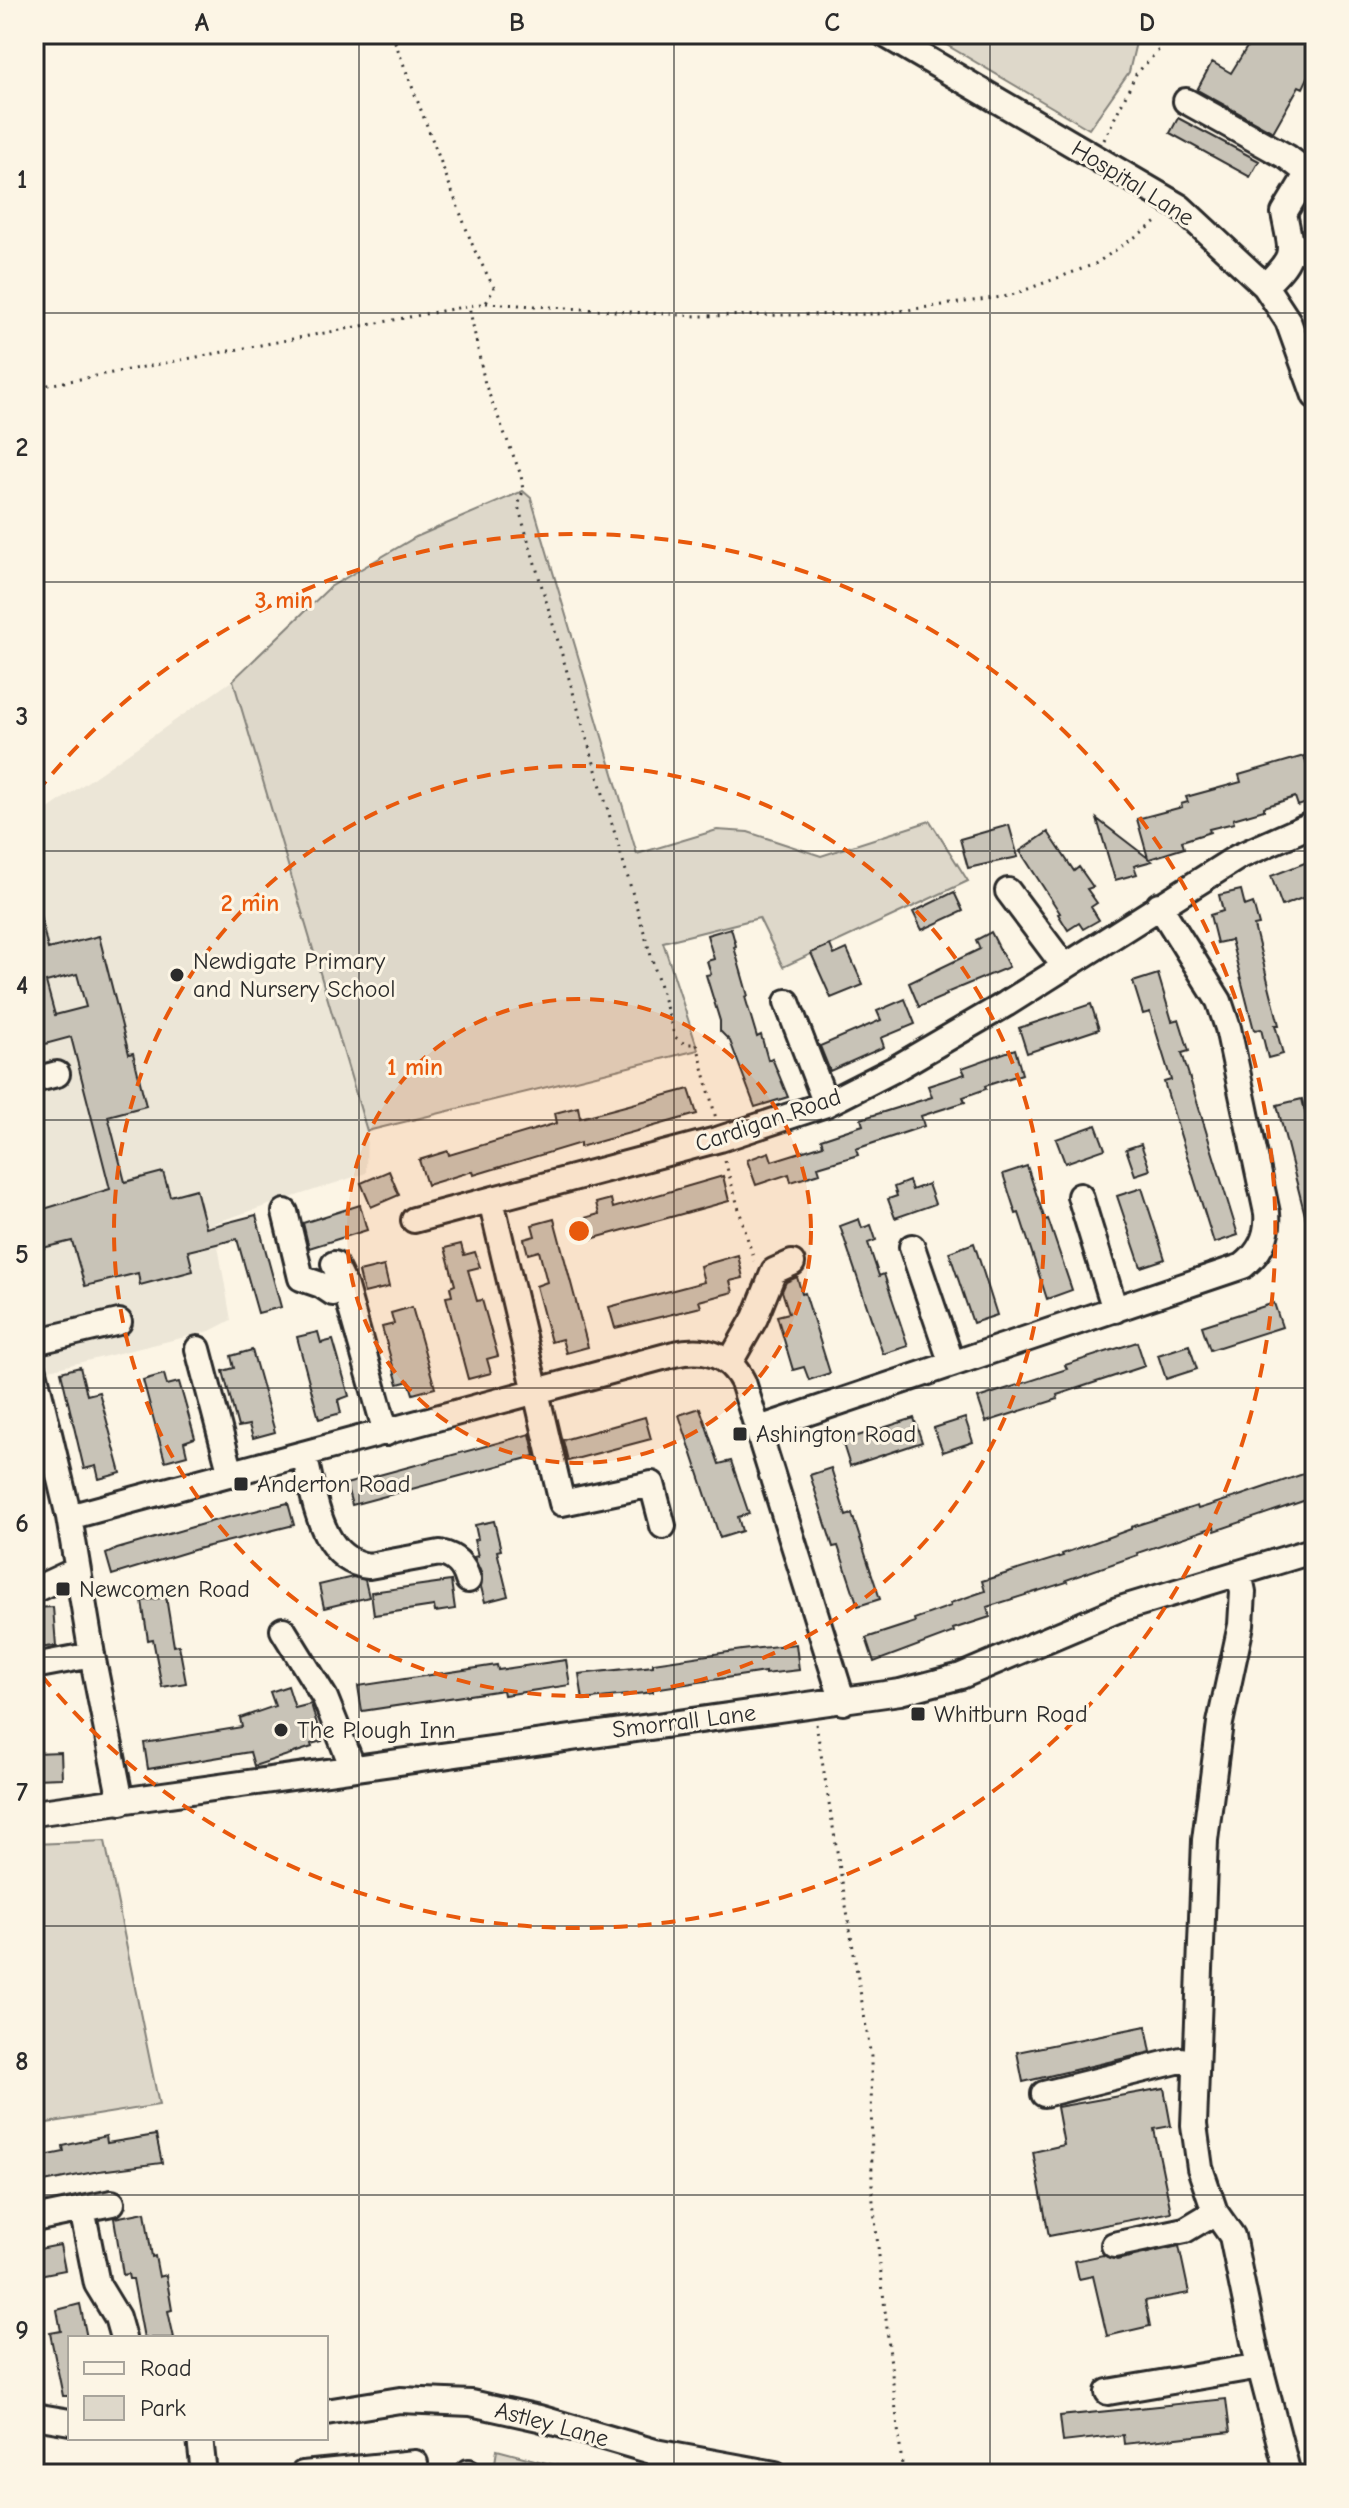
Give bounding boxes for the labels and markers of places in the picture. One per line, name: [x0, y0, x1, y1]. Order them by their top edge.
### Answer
place label: Newdigate Primary and Nursery School: [193, 947, 396, 1003]
marker: Newdigate Primary and Nursery School: [168, 966, 186, 984]
centre of rings: [565, 1217, 593, 1245]
place label: Ashington Road: [756, 1420, 916, 1448]
marker: Ashington Road: [731, 1425, 749, 1443]
place label: Anderton Road: [257, 1470, 410, 1498]
marker: Anderton Road: [232, 1475, 250, 1493]
place label: Newcomen Road: [79, 1575, 250, 1603]
marker: Newcomen Road: [54, 1580, 72, 1598]
place label: Whitburn Road: [934, 1700, 1088, 1728]
marker: Whitburn Road: [909, 1705, 927, 1723]
place label: The Plough Inn: [297, 1716, 456, 1744]
marker: The Plough Inn: [272, 1721, 290, 1739]

